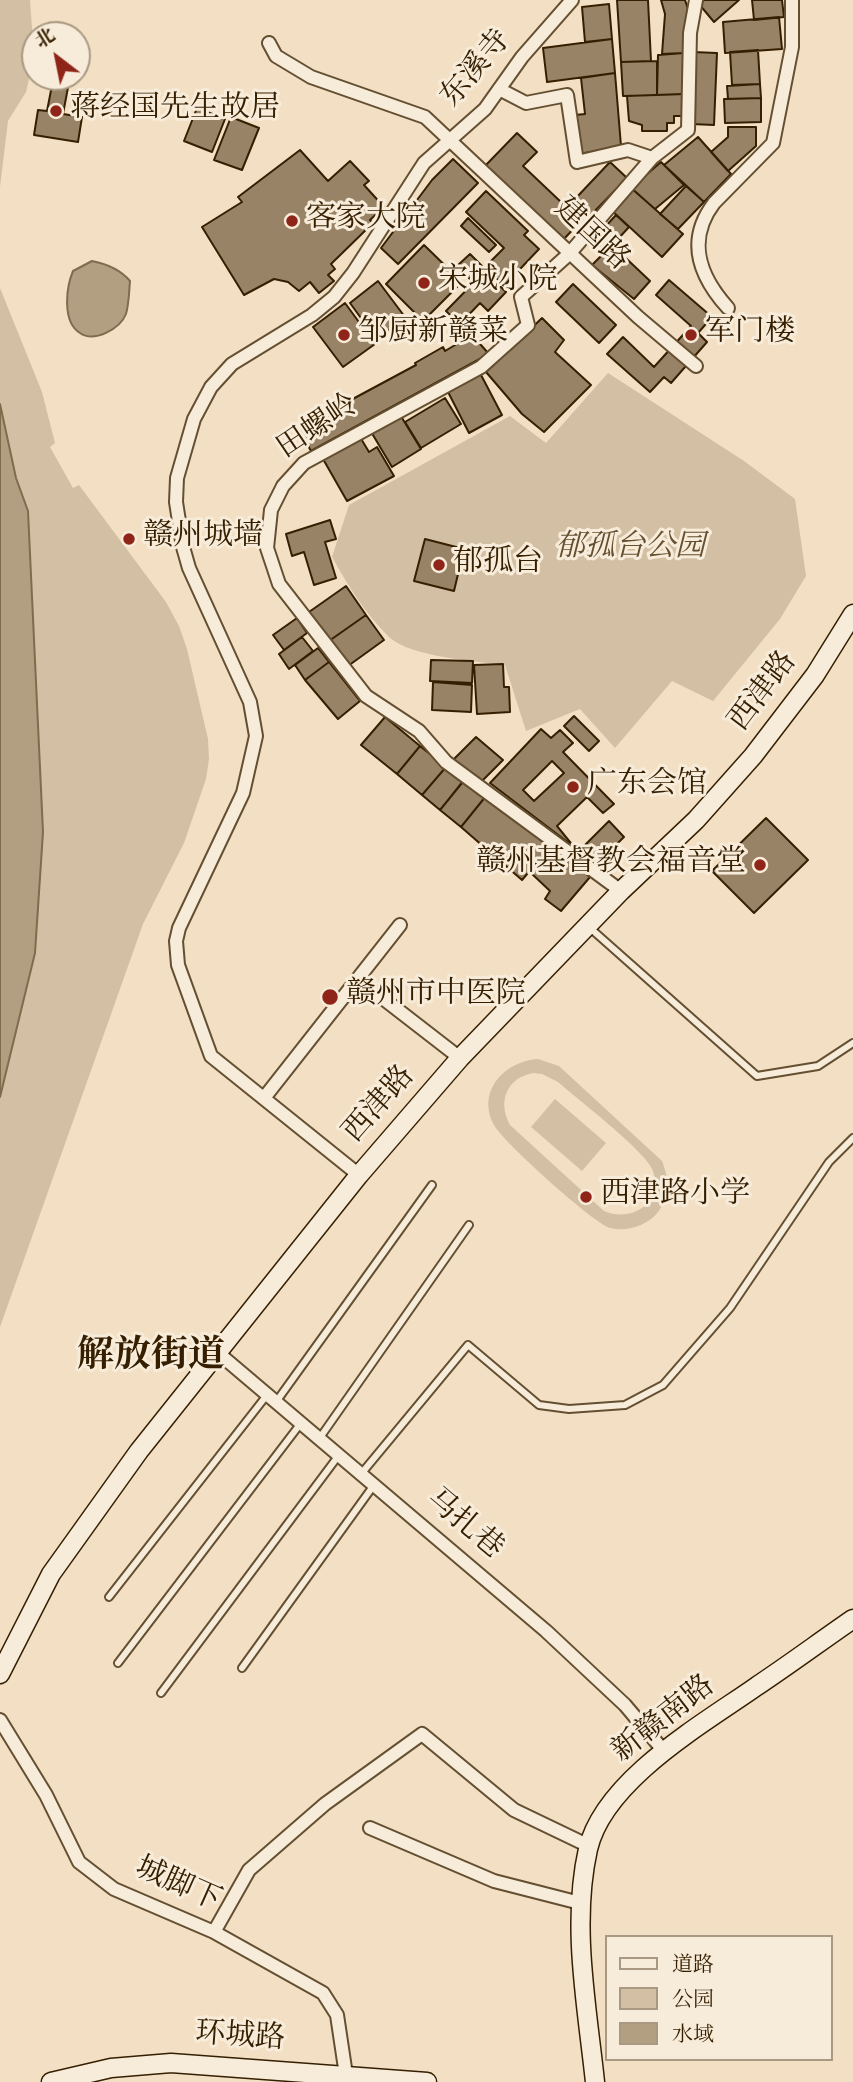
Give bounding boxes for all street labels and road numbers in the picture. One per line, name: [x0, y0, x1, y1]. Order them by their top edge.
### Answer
street label: 东溪寺: [435, 24, 521, 116]
street label: 建国路: [545, 192, 635, 280]
street label: 田螺岭: [272, 389, 366, 469]
street label: 西津路: [724, 646, 806, 740]
street label: 西津路: [338, 1060, 424, 1152]
street label: 马扎巷: [417, 1483, 509, 1569]
street label: 新赣南路: [607, 1670, 723, 1772]
street label: 城脚下: [129, 1852, 225, 1922]
street label: 环城路: [194, 2018, 286, 2060]

